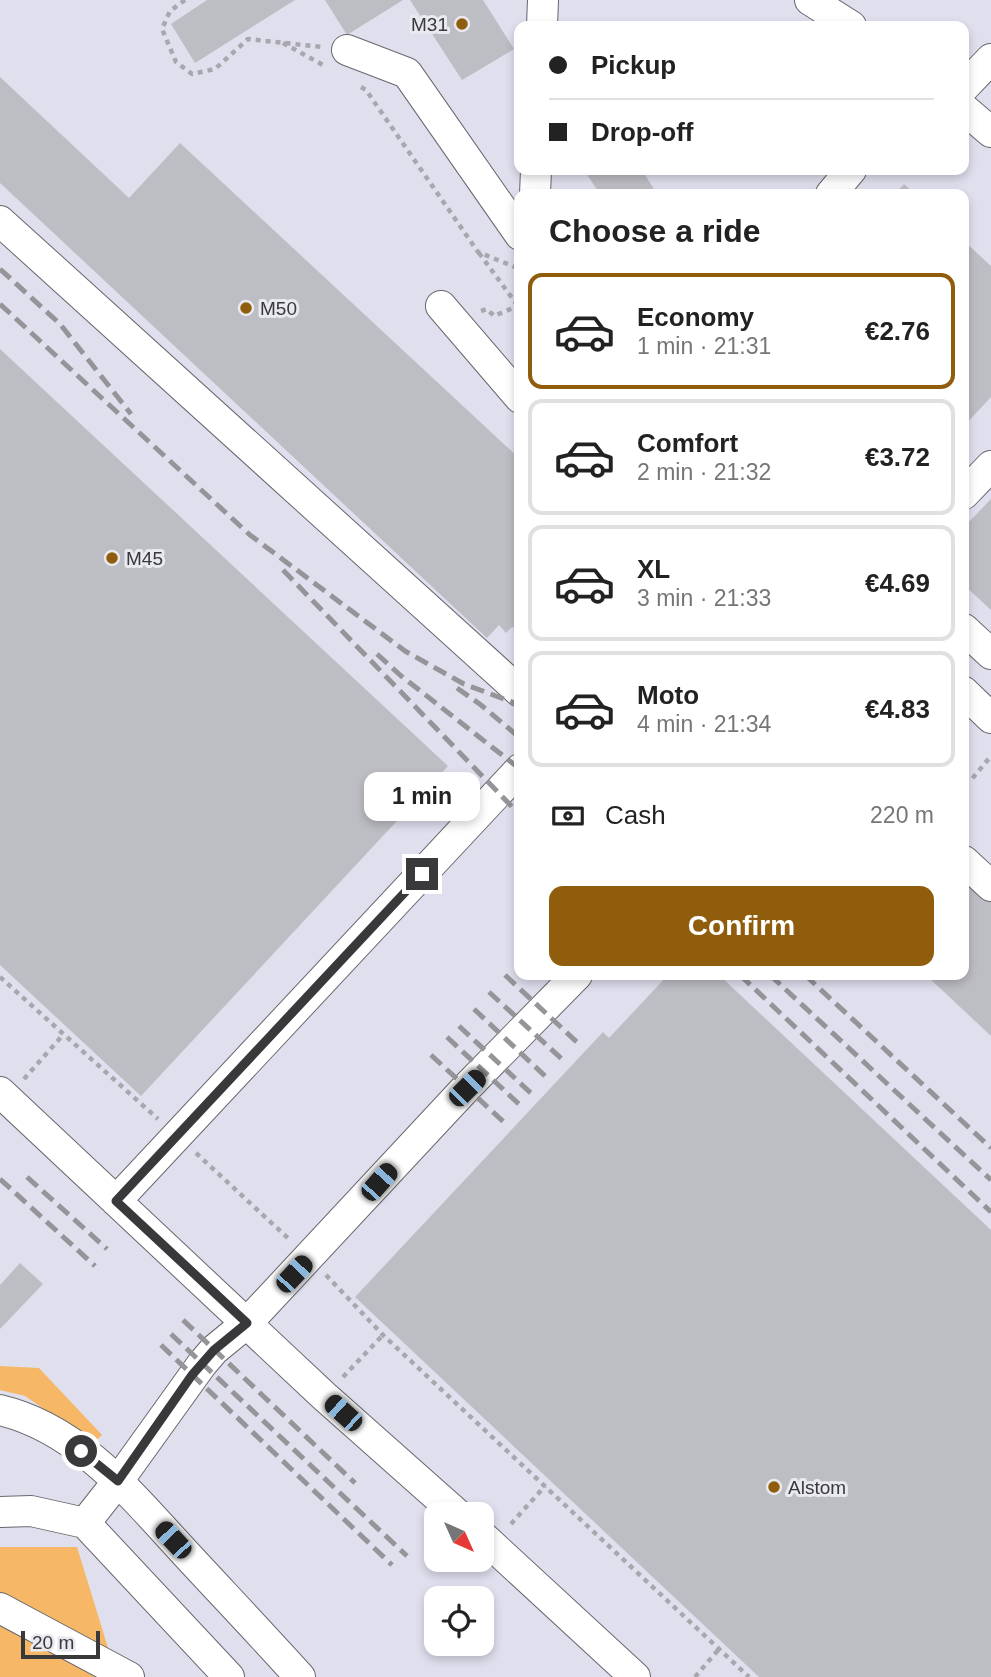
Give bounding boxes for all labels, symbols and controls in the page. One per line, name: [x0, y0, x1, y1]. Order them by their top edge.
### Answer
place label: M31: [411, 14, 448, 35]
marker: M31: [454, 16, 470, 32]
text: Pickup: [591, 50, 676, 80]
text: Drop-off: [591, 117, 694, 147]
text: Choose a ride: [549, 213, 761, 249]
place label: M50: [260, 298, 297, 319]
marker: M50: [238, 300, 254, 316]
icon: car: [553, 300, 616, 363]
text: Economy: [637, 302, 754, 332]
text: €2.76: [865, 316, 930, 346]
text: 1 min · 21:31: [637, 333, 771, 359]
icon: car: [553, 426, 616, 489]
text: Comfort: [637, 428, 738, 458]
text: €3.72: [865, 442, 930, 472]
text: 2 min · 21:32: [637, 459, 771, 485]
place label: M45: [126, 548, 163, 569]
marker: M45: [104, 550, 120, 566]
icon: car: [553, 552, 616, 615]
text: XL: [637, 554, 670, 584]
text: €4.69: [865, 568, 930, 598]
text: 3 min · 21:33: [637, 585, 771, 611]
icon: car: [553, 678, 616, 741]
text: Moto: [637, 680, 699, 710]
text: €4.83: [865, 694, 930, 724]
text: 4 min · 21:34: [637, 711, 771, 737]
callout: 1 min: [364, 772, 480, 822]
text: 1 min: [392, 783, 452, 809]
icon: cash: [549, 797, 587, 835]
text: Cash: [605, 800, 666, 830]
text: 220 m: [870, 802, 934, 828]
route end: [406, 858, 438, 890]
button: Confirm: [549, 886, 934, 966]
car: [445, 1066, 490, 1110]
car: [358, 1159, 401, 1205]
car: [272, 1251, 317, 1297]
car: [321, 1391, 366, 1435]
route start: [65, 1435, 97, 1467]
place label: Alstom: [788, 1477, 846, 1498]
marker: Alstom: [766, 1479, 782, 1495]
north arrow: [424, 1502, 494, 1572]
map controls: [424, 1502, 494, 1656]
car: [151, 1517, 196, 1563]
button: locate: [424, 1586, 494, 1656]
scale bar: [21, 1628, 100, 1660]
text: 20 m: [32, 1632, 74, 1653]

